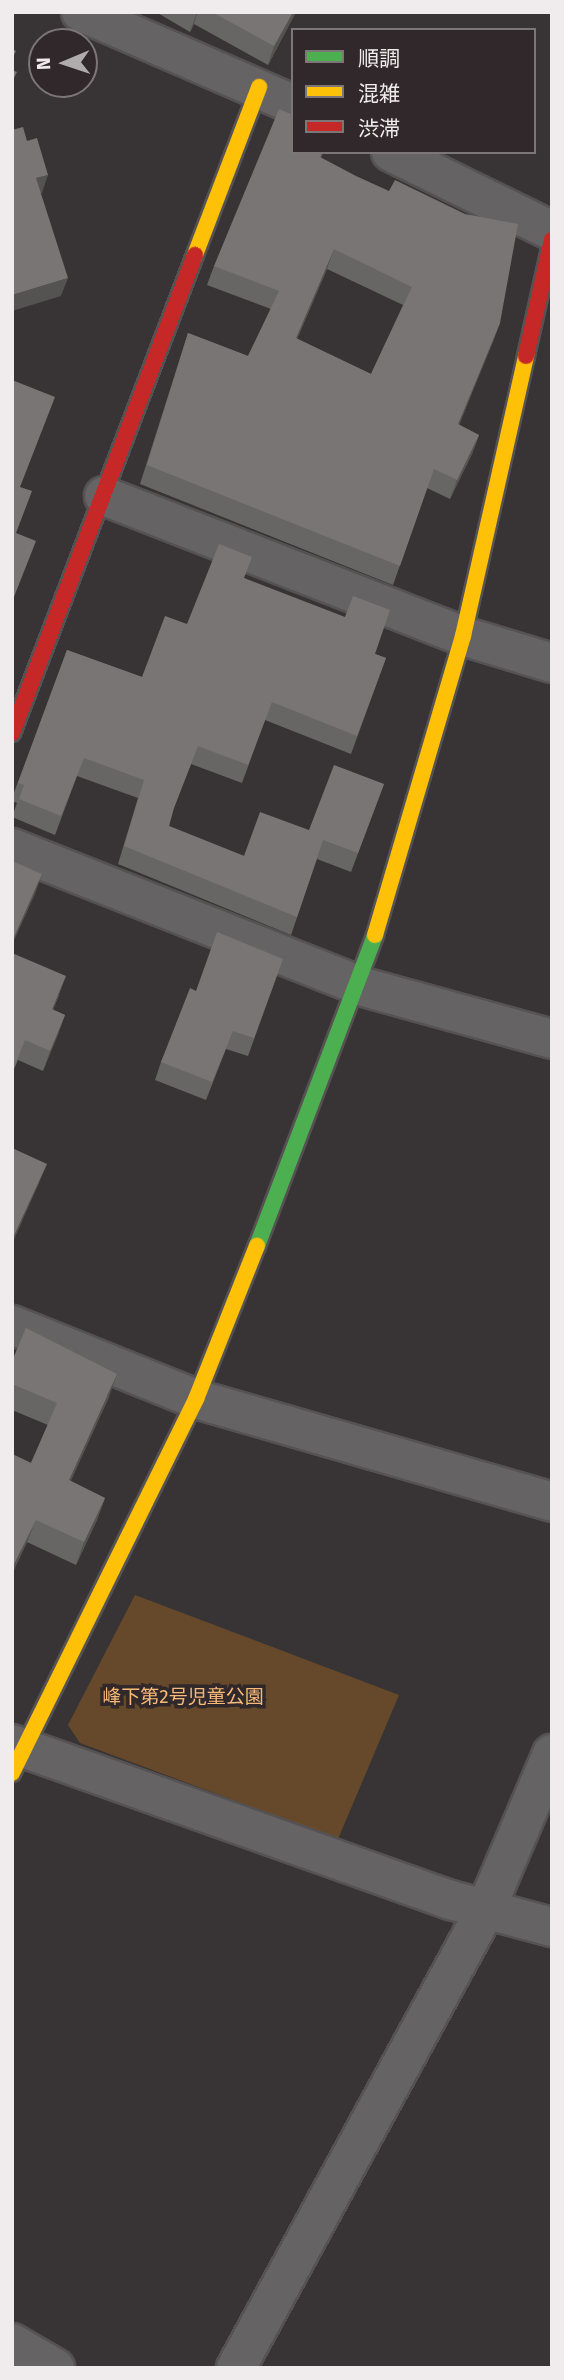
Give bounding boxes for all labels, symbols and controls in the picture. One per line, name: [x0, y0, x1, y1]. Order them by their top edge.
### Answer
north arrow: [28, 28, 98, 98]
legend: [291, 28, 536, 154]
text: 順調: [358, 46, 400, 72]
text: N: [32, 57, 55, 70]
text: 混雑: [358, 81, 400, 107]
text: 渋滞: [358, 116, 400, 142]
park label: 峰下第2号児童公園: [102, 1686, 264, 1708]

